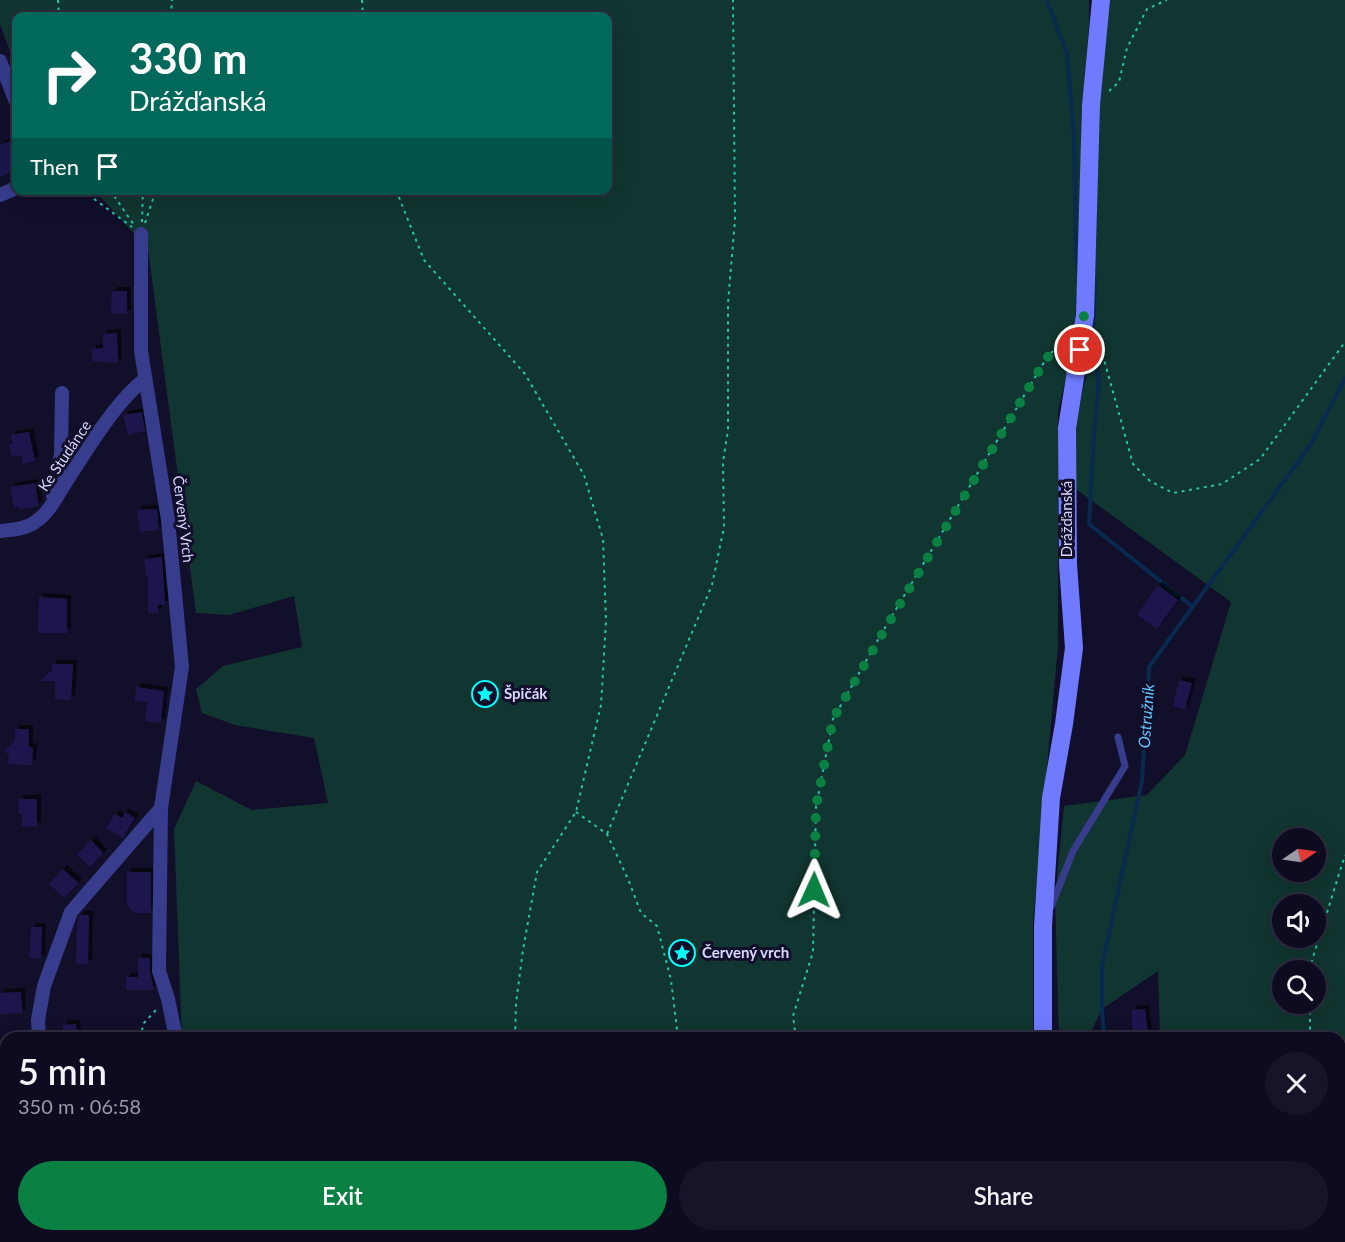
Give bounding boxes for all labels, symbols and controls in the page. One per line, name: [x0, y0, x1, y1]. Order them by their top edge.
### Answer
text: 330 m: [129, 33, 247, 83]
icon: right: [30, 36, 108, 114]
text: Drážďanská: [129, 84, 267, 117]
icon: arrive: [91, 150, 124, 183]
text: Then: [30, 153, 79, 180]
pin: [1054, 324, 1105, 375]
icon: arrive: [1063, 333, 1096, 366]
street label: Ke Studánce: [34, 416, 95, 494]
street label: Červený Vrch: [170, 474, 198, 563]
street label: Drážďanská: [1057, 481, 1075, 557]
place icon: Špičák: [470, 679, 500, 709]
water label: Ostružník: [1134, 683, 1157, 749]
place label: Špičák: [504, 684, 548, 702]
north arrow: [1272, 828, 1326, 882]
map controls: [1272, 828, 1326, 1014]
position arrow: [782, 858, 846, 922]
button: sound: [1272, 894, 1326, 948]
place icon: Červený vrch: [667, 938, 697, 968]
place label: Červený vrch: [702, 943, 789, 961]
button: search: [1272, 960, 1326, 1014]
text: 5 min: [18, 1049, 107, 1093]
button: close: [1265, 1052, 1328, 1115]
text: 350 m · 06:58: [18, 1094, 141, 1118]
button: Exit: [18, 1161, 667, 1230]
button: Share: [679, 1161, 1328, 1230]

